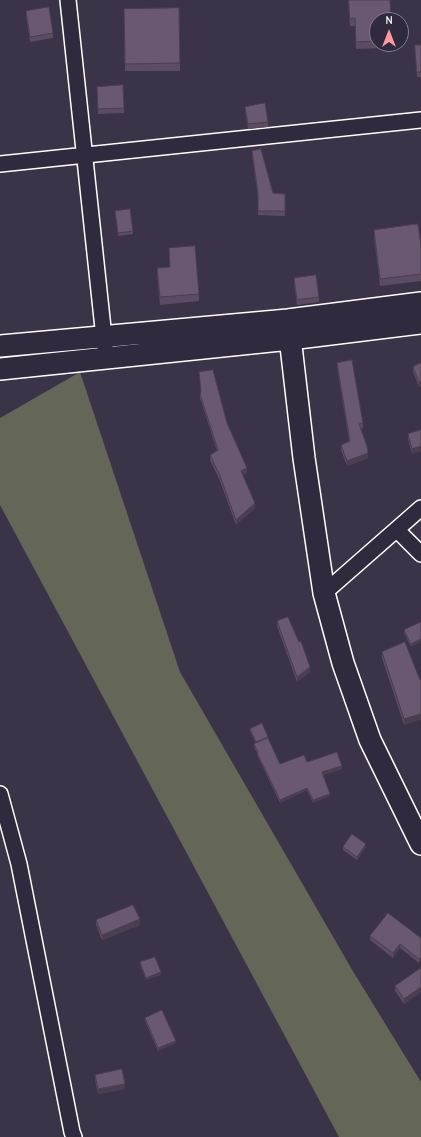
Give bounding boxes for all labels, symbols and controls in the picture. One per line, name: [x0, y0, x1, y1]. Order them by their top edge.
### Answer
north arrow: [369, 12, 409, 52]
text: N: [385, 14, 393, 27]

